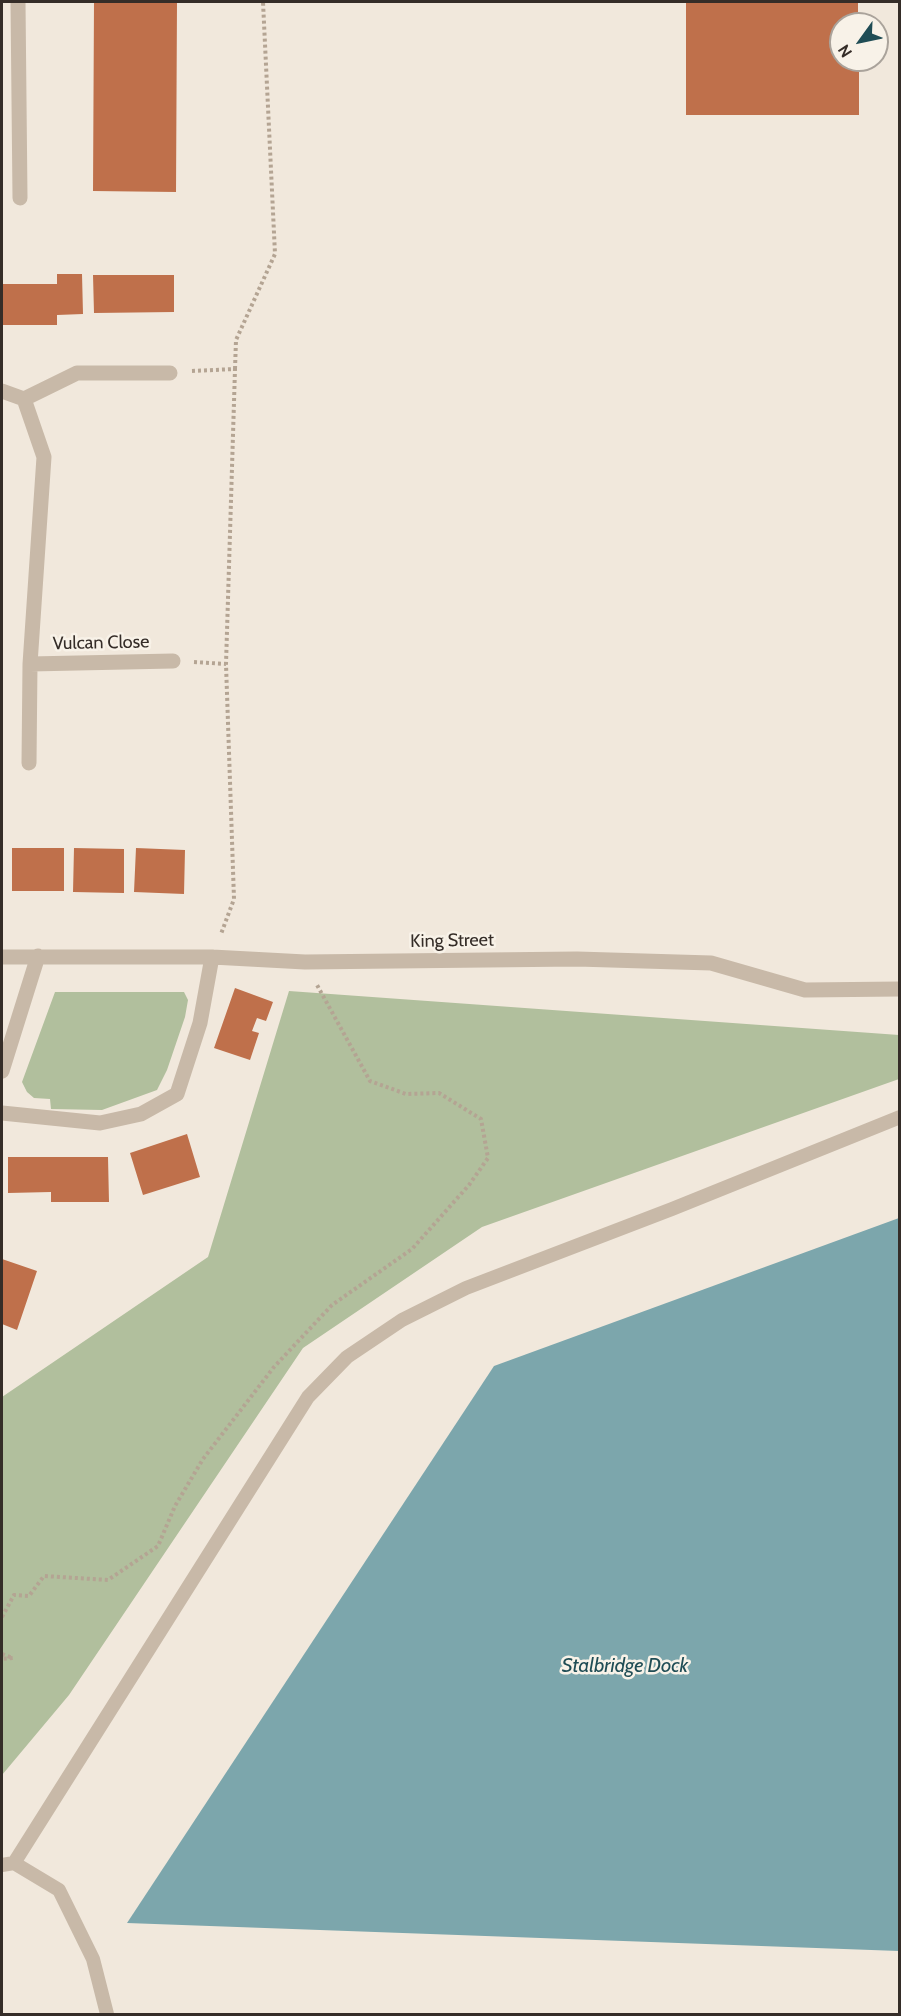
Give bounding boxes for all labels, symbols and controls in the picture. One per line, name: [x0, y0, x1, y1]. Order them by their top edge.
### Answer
north arrow: [829, 12, 889, 72]
text: N: [834, 41, 856, 61]
street label: Vulcan Close: [52, 631, 150, 655]
street label: King Street: [410, 929, 494, 953]
water label: Stalbridge Dock: [562, 1654, 688, 1678]

